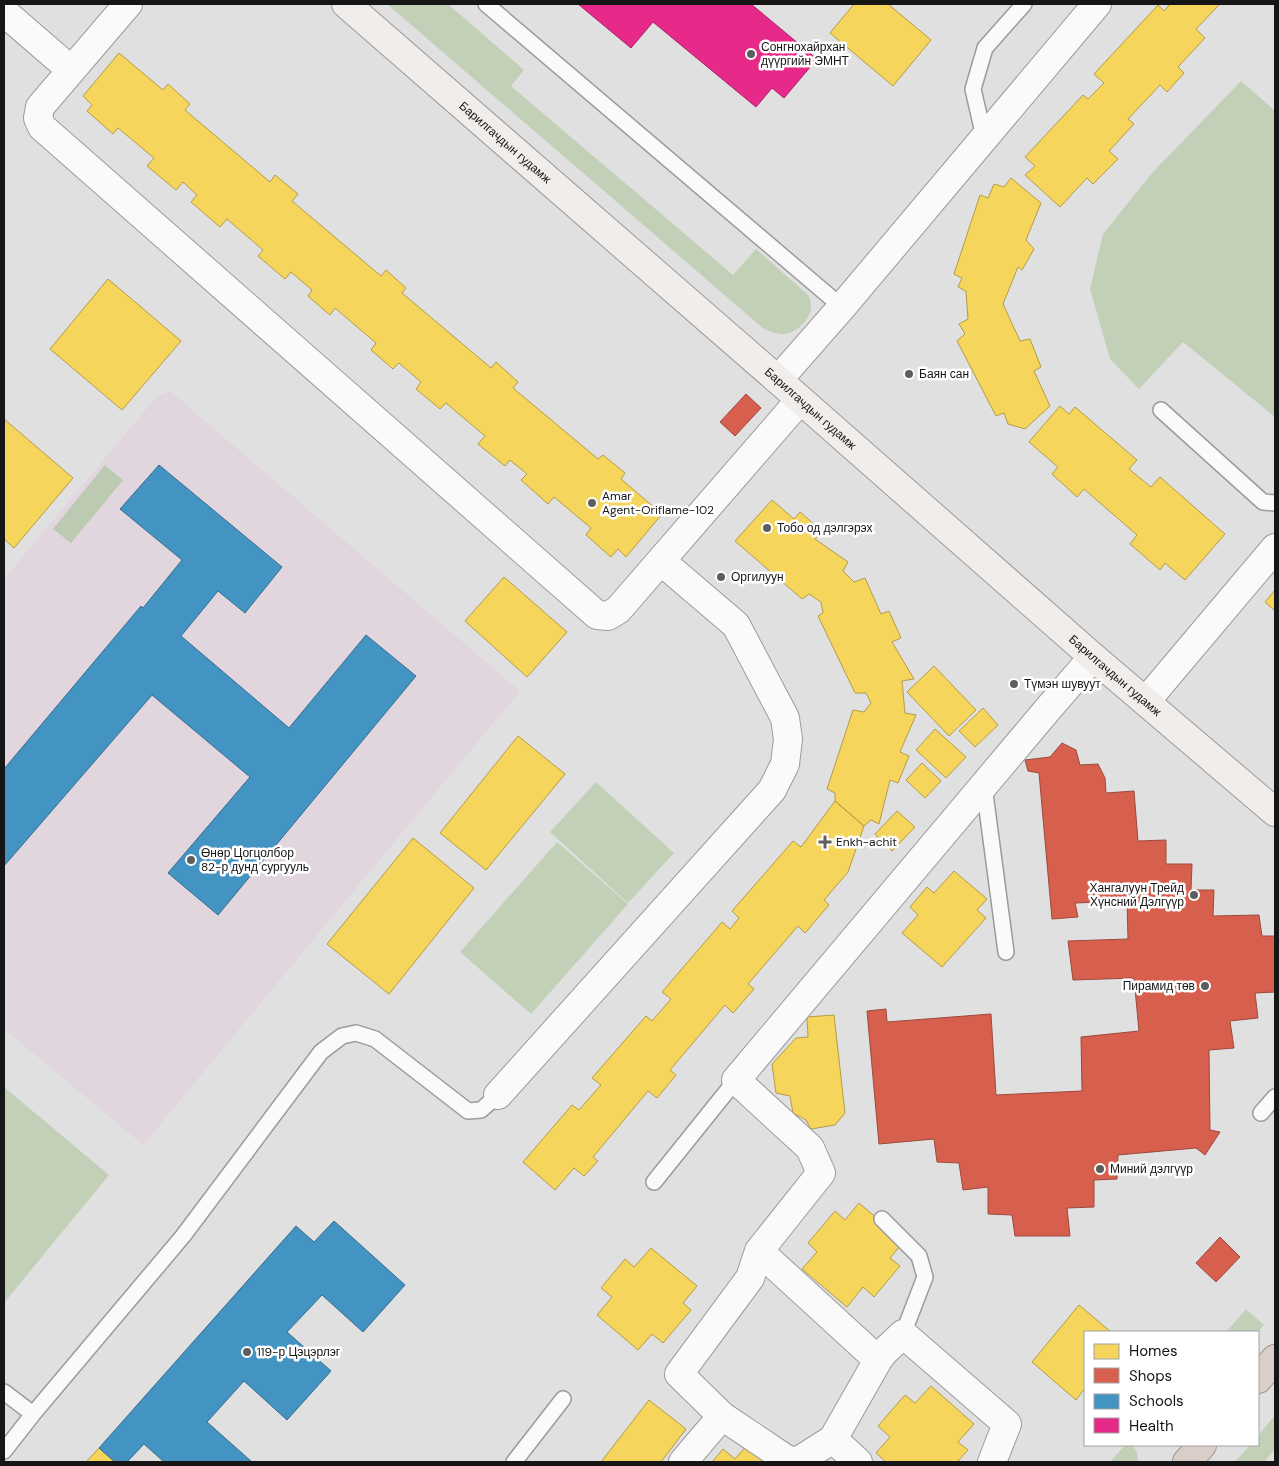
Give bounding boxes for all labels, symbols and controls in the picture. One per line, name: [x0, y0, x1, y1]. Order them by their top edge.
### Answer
place label: Сонгнохайрхан дүүргийн ЭМНТ: [761, 39, 850, 69]
marker: Сонгнохайрхан дүүргийн ЭМНТ: [745, 48, 757, 60]
street label: Барилгачдын гудамж: [456, 98, 555, 187]
street label: Барилгачдын гудамж: [761, 364, 860, 453]
place label: Баян сан: [919, 366, 969, 382]
marker: Баян сан: [903, 368, 915, 380]
place label: Amar Agent-Oriflame-102: [602, 488, 714, 518]
marker: Amar Agent-Oriflame-102: [586, 497, 598, 509]
place label: Тобо од дэлгэрэх: [777, 520, 873, 536]
marker: Тобо од дэлгэрэх: [761, 522, 773, 534]
place label: Оргилуун: [731, 569, 784, 585]
marker: Оргилуун: [715, 571, 727, 583]
street label: Барилгачдын гудамж: [1065, 631, 1165, 720]
place label: Түмэн шувуут: [1024, 676, 1101, 692]
marker: Түмэн шувуут: [1008, 678, 1020, 690]
place label: Enkh-achit: [836, 834, 897, 850]
marker: Enkh-achit: [818, 835, 832, 849]
place label: Өнөр Цогцолбор 82-р дунд сургууль: [201, 845, 309, 875]
marker: Өнөр Цогцолбор 82-р дунд сургууль: [185, 854, 197, 866]
place label: Хангалуун Трейд Хүнсний Дэлгүүр: [1089, 880, 1184, 910]
marker: Хангалуун Трейд Хүнсний Дэлгүүр: [1188, 889, 1200, 901]
place label: Пирамид төв: [1123, 978, 1195, 994]
marker: Пирамид төв: [1199, 980, 1211, 992]
place label: Миний дэлгүүр: [1110, 1161, 1193, 1177]
marker: Миний дэлгүүр: [1094, 1163, 1106, 1175]
legend: [1084, 1331, 1259, 1446]
text: Homes: [1129, 1341, 1178, 1361]
place label: 119-р Цэцэрлэг: [257, 1344, 341, 1360]
marker: 119-р Цэцэрлэг: [241, 1346, 253, 1358]
text: Shops: [1129, 1366, 1172, 1386]
text: Schools: [1129, 1391, 1184, 1411]
text: Health: [1129, 1416, 1174, 1436]

